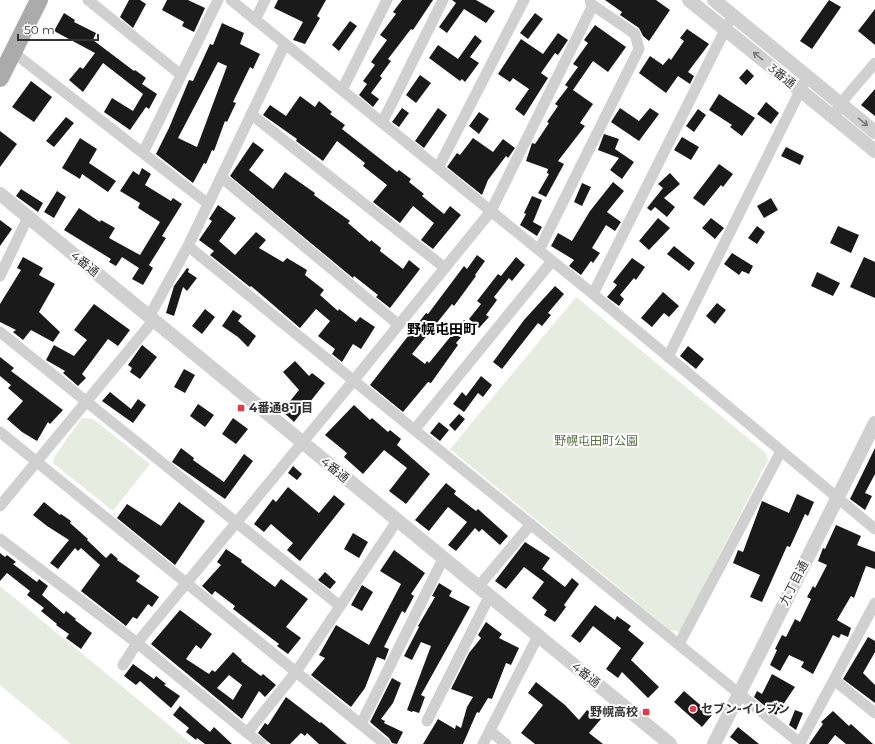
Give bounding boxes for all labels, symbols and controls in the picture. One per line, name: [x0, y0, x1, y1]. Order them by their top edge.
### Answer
scale bar: [18, 16, 98, 42]
text: 50 m: [24, 22, 55, 37]
one-way arrow: [752, 52, 763, 60]
street label: 3番通: [766, 60, 799, 91]
one-way arrow: [858, 118, 868, 127]
street label: 4番通: [68, 248, 102, 279]
district label: 野幌屯田町: [407, 320, 477, 338]
place label: 4番通8丁目: [249, 400, 313, 415]
marker: 4番通8丁目: [236, 403, 246, 413]
park label: 野幌屯田町公園: [554, 433, 638, 448]
street label: 4番通: [318, 454, 352, 485]
street label: 九丁目通: [776, 558, 811, 608]
street label: 4番通: [569, 659, 603, 690]
place label: セブン-イレブン: [701, 701, 790, 716]
place label: 野幌高校: [590, 704, 638, 719]
marker: セブン-イレブン: [688, 704, 698, 714]
marker: 野幌高校: [641, 707, 651, 717]

